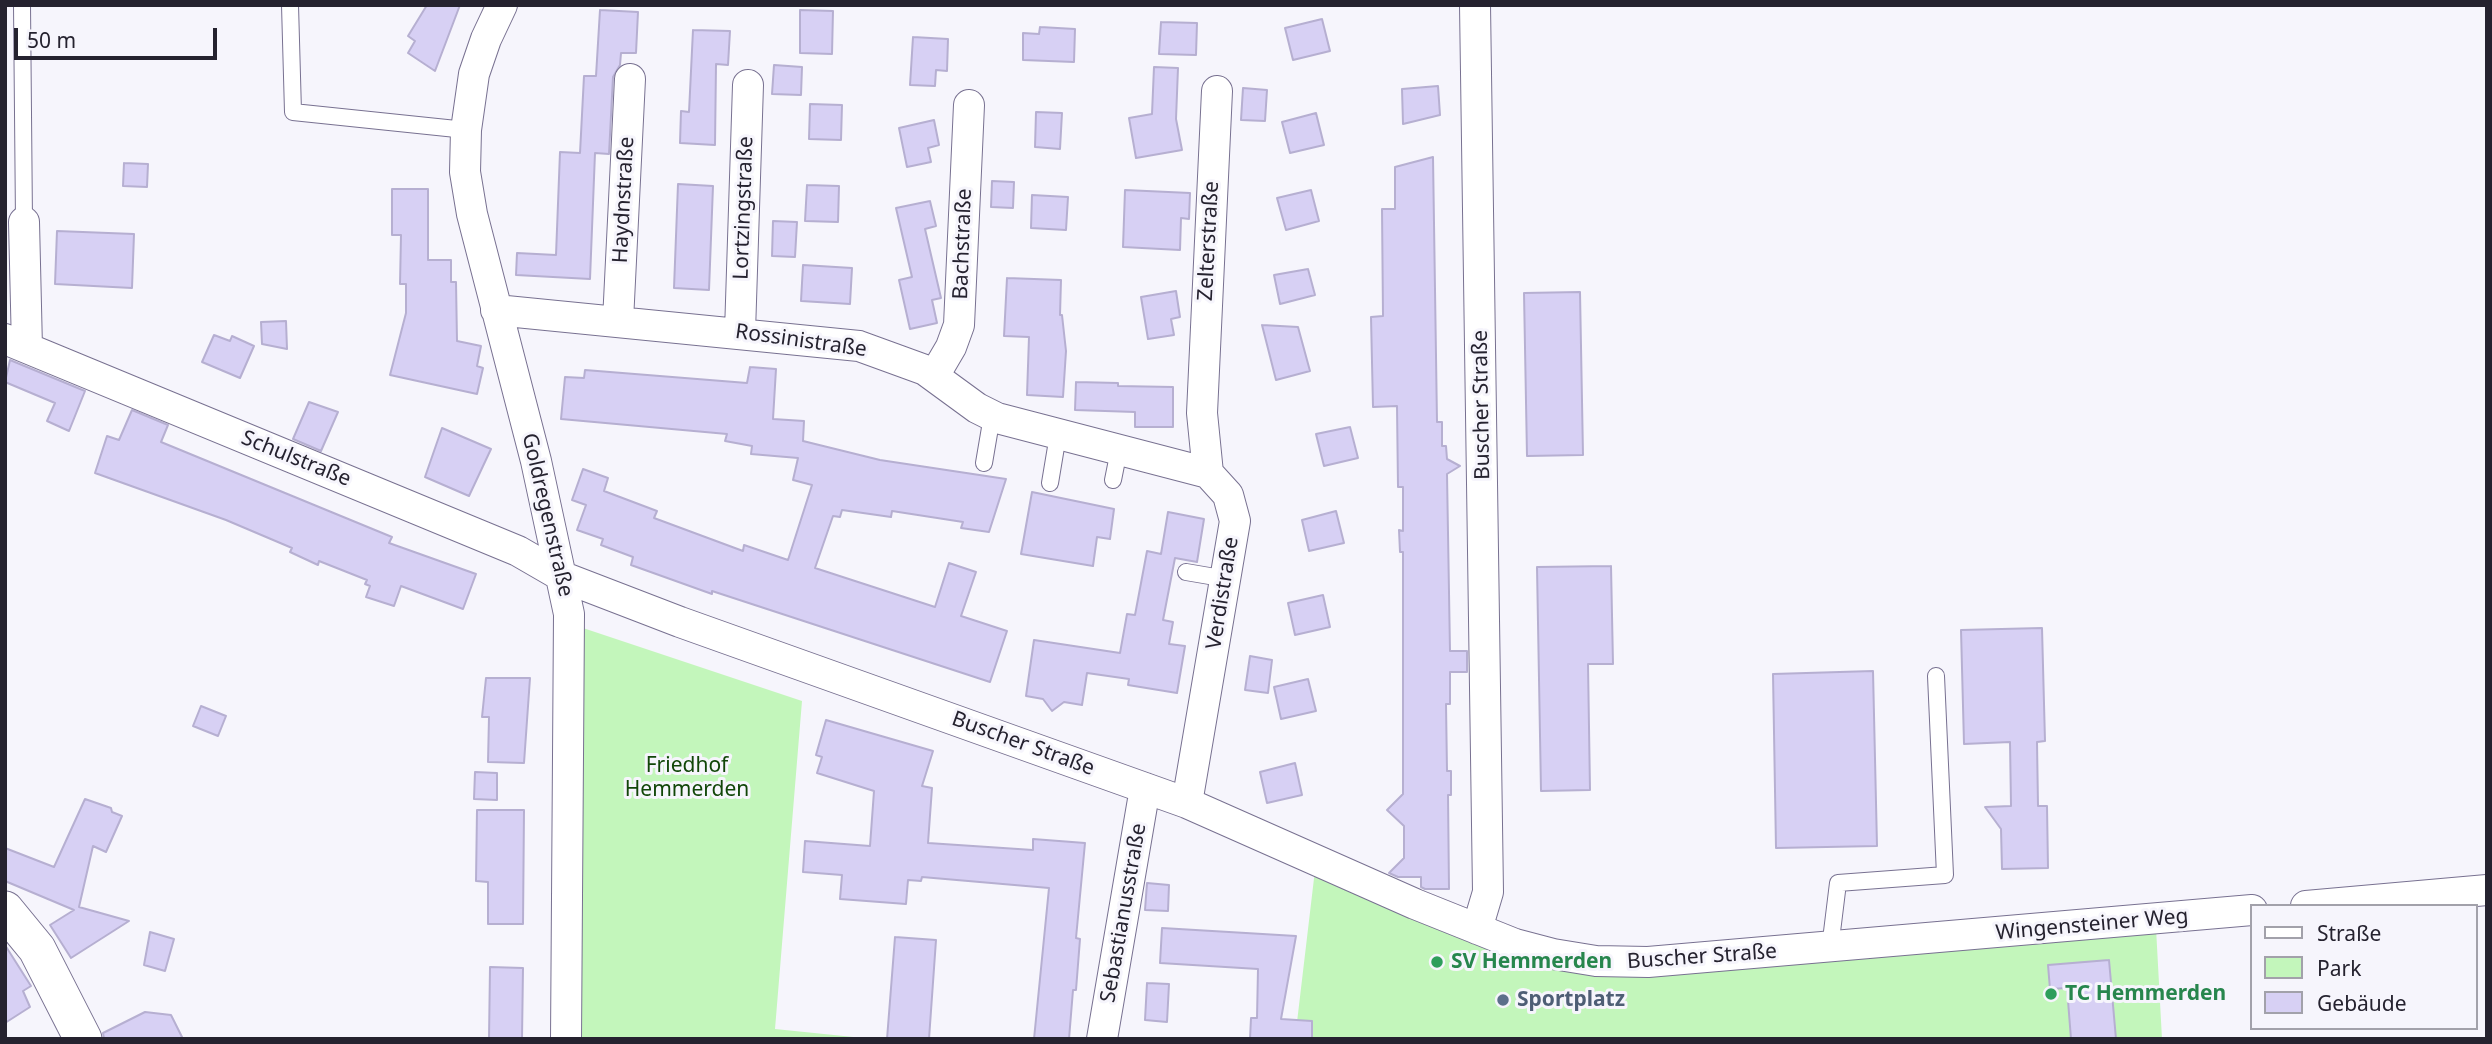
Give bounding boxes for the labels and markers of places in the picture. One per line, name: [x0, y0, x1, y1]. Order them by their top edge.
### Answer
place label: SV Hemmerden: [1451, 949, 1612, 975]
marker: SV Hemmerden: [1429, 954, 1445, 970]
place label: TC Hemmerden: [2065, 981, 2226, 1007]
marker: TC Hemmerden: [2043, 986, 2059, 1002]
place label: Sportplatz: [1517, 987, 1625, 1013]
marker: Sportplatz: [1495, 992, 1511, 1008]

